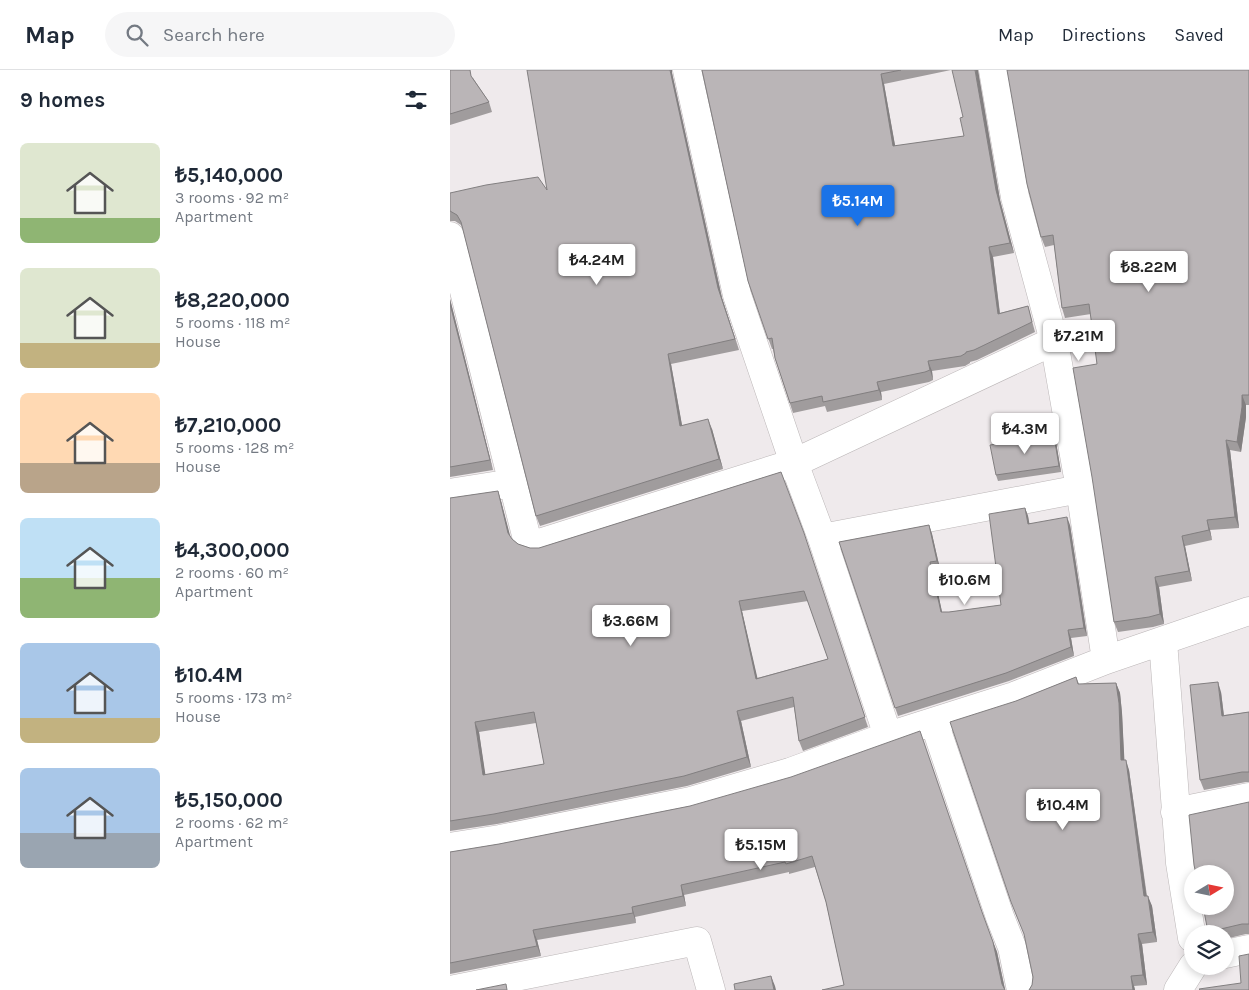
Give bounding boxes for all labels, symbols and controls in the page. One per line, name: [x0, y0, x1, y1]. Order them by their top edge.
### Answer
search box: [105, 12, 455, 57]
text: Map: [25, 21, 75, 49]
icon: search: [123, 21, 151, 49]
text: Search here: [163, 24, 265, 46]
text: Map: [998, 24, 1034, 46]
text: Directions: [1062, 24, 1146, 46]
text: Saved: [1174, 24, 1224, 46]
icon: filters: [402, 86, 430, 114]
text: 9 homes: [20, 88, 105, 112]
icon: home: [60, 163, 120, 223]
text: ₺5,140,000: [175, 163, 283, 187]
pin: ₺5.14M: [817, 184, 899, 227]
text: 3 rooms · 92 m²: [175, 188, 289, 207]
text: ₺5.14M: [832, 191, 884, 210]
text: Apartment: [175, 207, 253, 226]
pin: ₺4.24M: [556, 244, 638, 286]
text: ₺4.24M: [569, 250, 625, 269]
pin: ₺8.22M: [1108, 250, 1190, 293]
text: ₺8.22M: [1121, 257, 1177, 276]
icon: home: [60, 288, 120, 348]
text: ₺8,220,000: [175, 288, 290, 312]
text: 5 rooms · 118 m²: [175, 313, 291, 332]
pin: ₺7.21M: [1038, 320, 1120, 362]
text: ₺7.21M: [1054, 326, 1104, 345]
text: House: [175, 332, 221, 351]
pin: ₺4.3M: [990, 412, 1060, 455]
icon: home: [60, 413, 120, 473]
text: ₺7,210,000: [175, 413, 281, 437]
text: ₺4.3M: [1002, 419, 1048, 438]
text: 5 rooms · 128 m²: [175, 438, 295, 457]
text: House: [175, 457, 221, 476]
icon: home: [60, 538, 120, 598]
text: ₺4,300,000: [175, 538, 290, 562]
text: 2 rooms · 60 m²: [175, 563, 289, 582]
pin: ₺10.6M: [924, 564, 1006, 606]
text: ₺10.6M: [939, 570, 991, 589]
text: Apartment: [175, 582, 253, 601]
pin: ₺3.66M: [590, 604, 672, 647]
text: ₺3.66M: [603, 611, 659, 630]
icon: home: [60, 663, 120, 723]
text: ₺10.4M: [175, 663, 243, 687]
text: 5 rooms · 173 m²: [175, 688, 292, 707]
text: House: [175, 707, 221, 726]
icon: home: [60, 788, 120, 848]
text: ₺5,150,000: [175, 788, 283, 812]
pin: ₺10.4M: [1022, 788, 1104, 831]
text: ₺10.4M: [1037, 795, 1089, 814]
text: 2 rooms · 62 m²: [175, 813, 289, 832]
pin: ₺5.15M: [720, 828, 802, 871]
text: Apartment: [175, 832, 253, 851]
text: ₺5.15M: [736, 835, 786, 854]
north arrow: [1184, 865, 1234, 915]
map controls: [1184, 865, 1234, 975]
button: layers: [1184, 925, 1234, 975]

